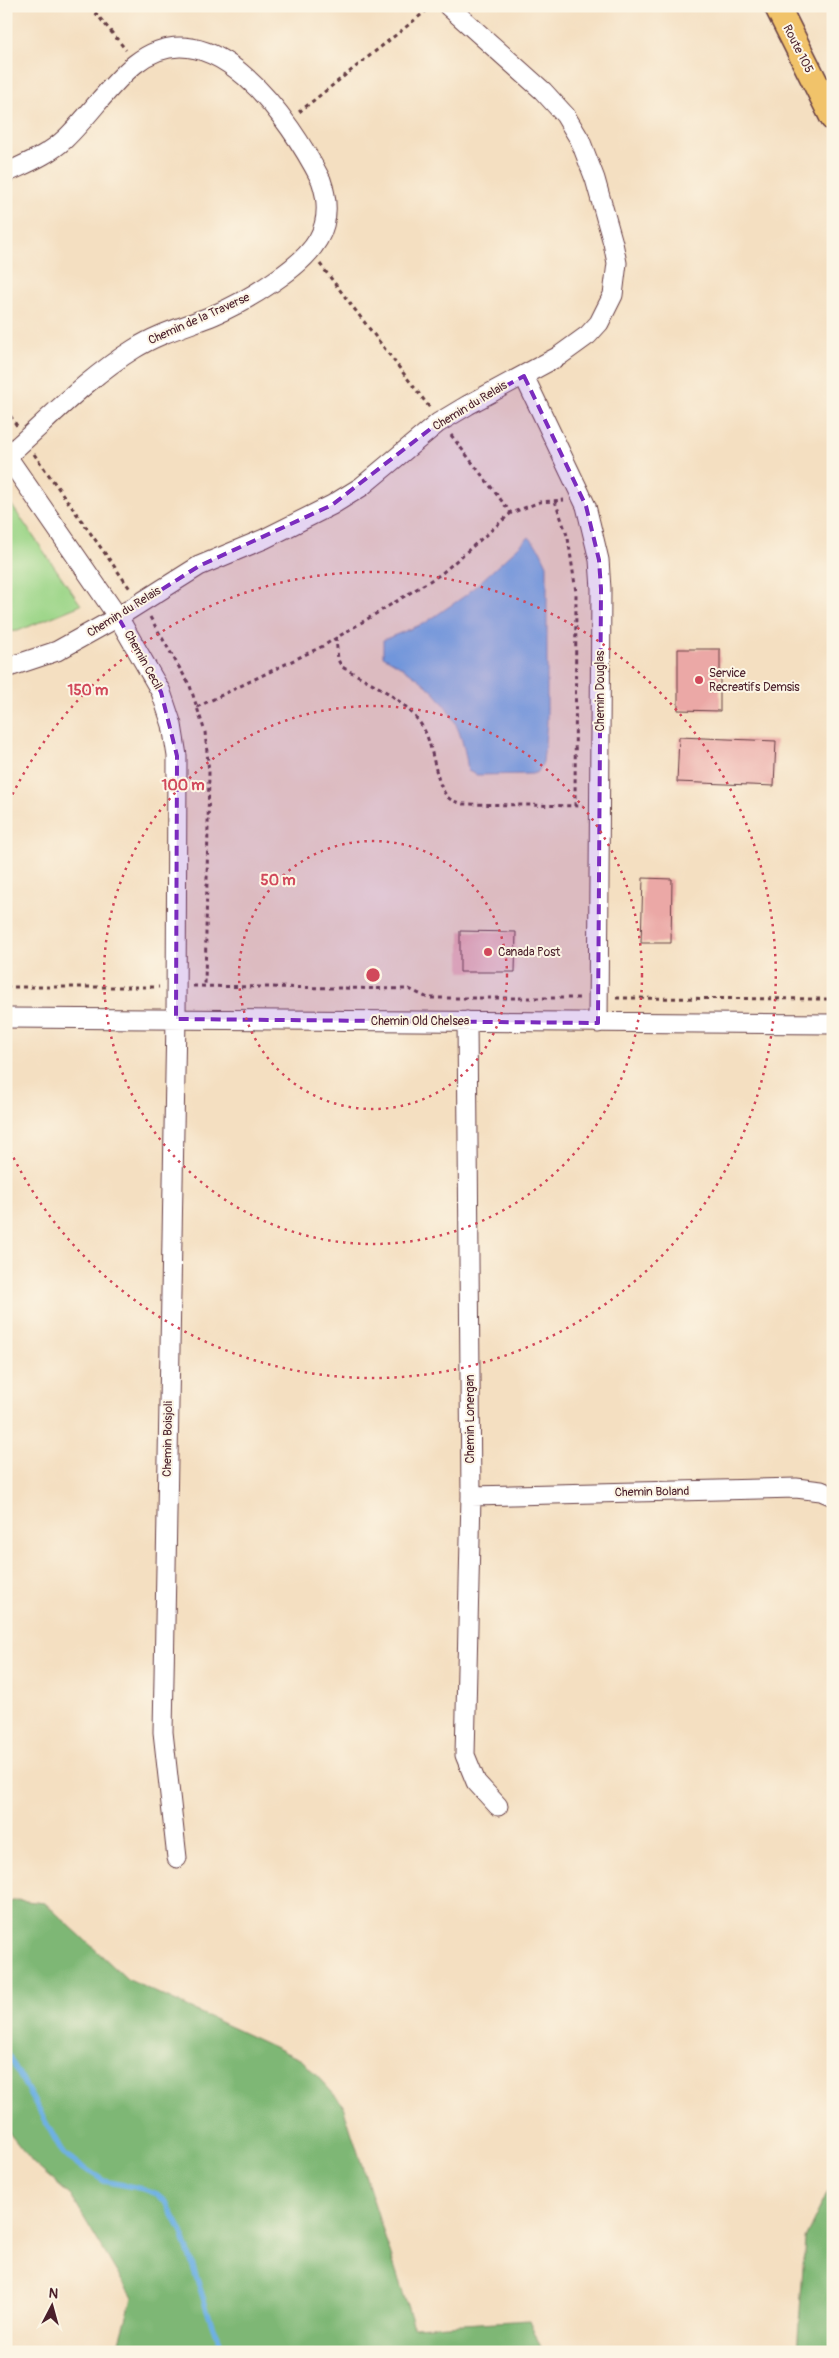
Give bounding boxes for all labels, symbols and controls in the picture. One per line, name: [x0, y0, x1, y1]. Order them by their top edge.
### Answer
street label: Route 105: [779, 22, 817, 76]
street label: Chemin de la Traverse: [146, 290, 252, 348]
street label: Chemin du Relais: [430, 378, 511, 434]
street label: Chemin du Relais: [84, 583, 164, 641]
street label: Chemin Cecil: [121, 628, 165, 692]
street label: Chemin Douglas: [593, 650, 608, 731]
place label: Service Recreatifs Demsis: [709, 666, 800, 695]
marker: Service Recreatifs Demsis: [693, 674, 705, 686]
text: 150 m: [68, 681, 108, 700]
text: 100 m: [162, 776, 204, 795]
text: 50 m: [261, 871, 295, 890]
place label: Canada Post: [498, 945, 560, 960]
marker: Canada Post: [482, 946, 494, 958]
centre of rings: [364, 966, 382, 984]
street label: Chemin Old Chelsea: [371, 1014, 470, 1029]
street label: Chemin Lonergan: [463, 1374, 478, 1464]
street label: Chemin Boisjoli: [160, 1401, 176, 1477]
street label: Chemin Boland: [614, 1484, 690, 1500]
north arrow: [28, 2280, 78, 2330]
text: N: [48, 2285, 59, 2303]

